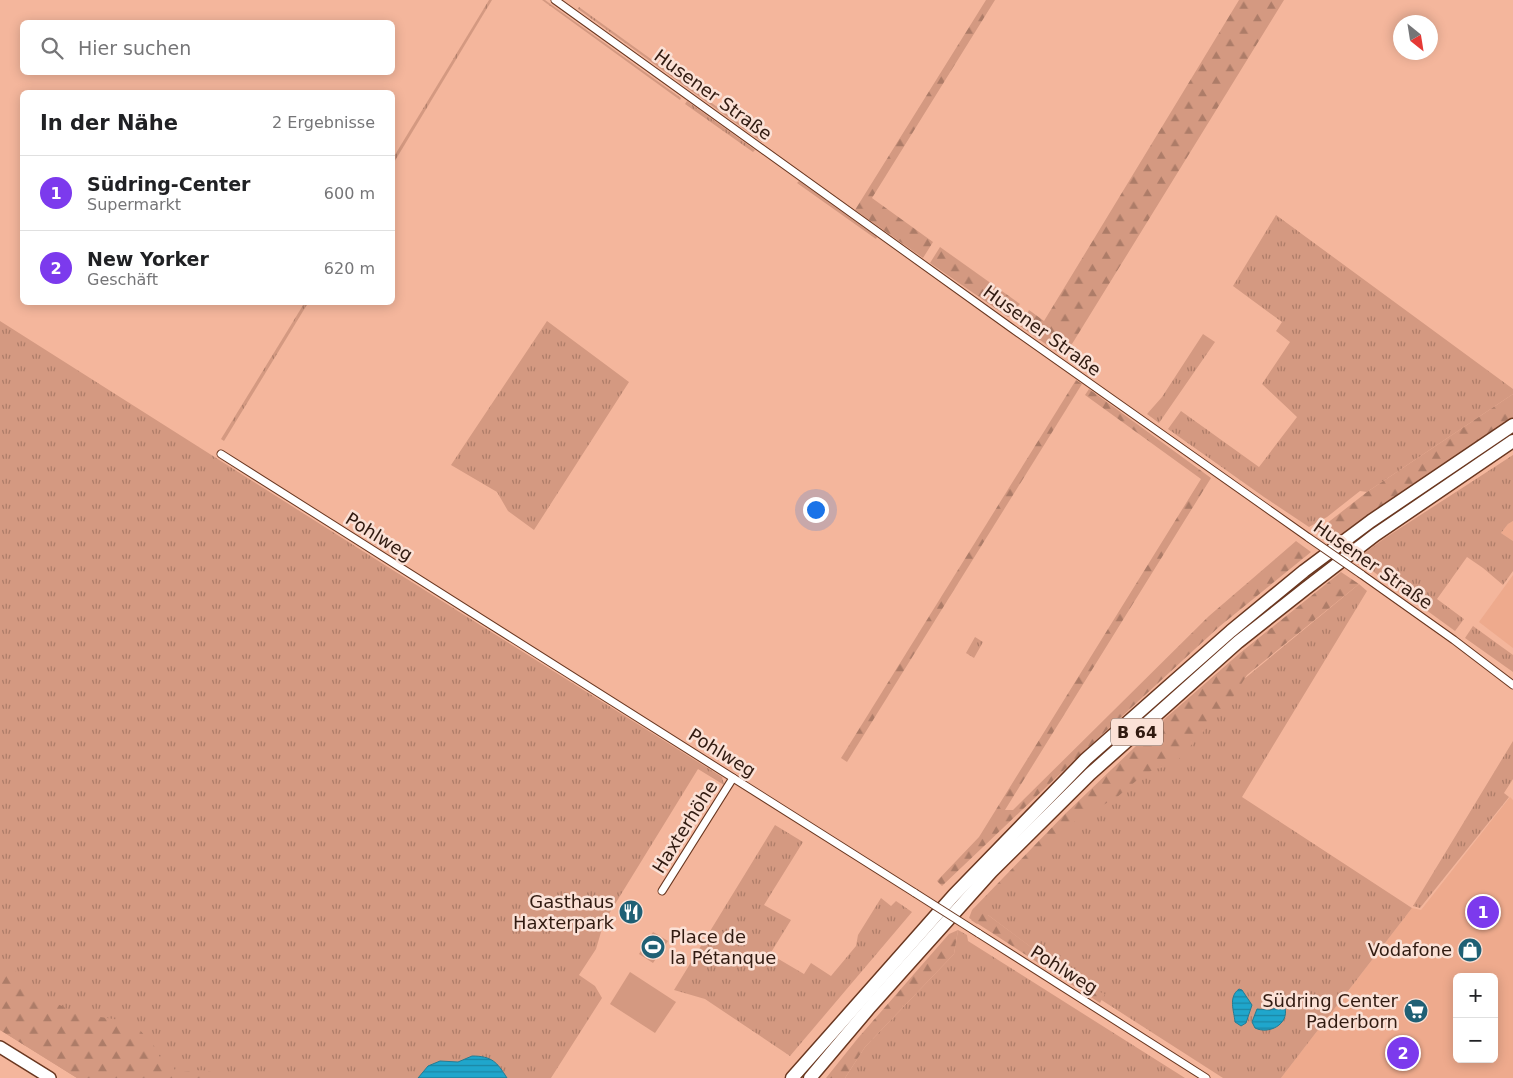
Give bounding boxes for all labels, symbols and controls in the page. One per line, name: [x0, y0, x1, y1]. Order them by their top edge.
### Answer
north arrow: [1393, 15, 1438, 60]
search box: [20, 20, 395, 75]
icon: search: [38, 34, 66, 62]
text: Hier suchen: [78, 37, 191, 59]
street label: Husener Straße: [650, 45, 776, 144]
text: In der Nähe: [40, 111, 178, 135]
text: 2 Ergebnisse: [272, 113, 375, 132]
text: Südring-Center: [87, 173, 250, 195]
text: 1: [50, 184, 62, 203]
text: 600 m: [324, 184, 375, 203]
text: Supermarkt: [87, 195, 181, 214]
text: New Yorker: [87, 248, 209, 270]
text: 2: [50, 259, 62, 278]
text: 620 m: [324, 259, 375, 278]
text: Geschäft: [87, 270, 158, 289]
street label: Husener Straße: [979, 281, 1105, 380]
your location: [803, 497, 829, 523]
street label: Pohlweg: [342, 508, 417, 565]
street label: Husener Straße: [1310, 516, 1437, 613]
road number: B 64: [1111, 719, 1163, 746]
street label: Pohlweg: [685, 724, 760, 781]
street label: Haxterhöhe: [648, 777, 721, 877]
place label: Gasthaus Haxterpark: [513, 891, 615, 933]
pin: 1: [1467, 893, 1499, 931]
restaurant icon: Gasthaus Haxterpark: [618, 899, 644, 925]
place label: Place de la Pétanque: [670, 926, 776, 968]
sports icon: Place de la Pétanque: [640, 934, 666, 960]
shop icon: Vodafone: [1457, 937, 1483, 963]
place label: Vodafone: [1368, 939, 1452, 960]
street label: Pohlweg: [1027, 941, 1102, 998]
map controls: [1453, 973, 1498, 1063]
button: +: [1453, 973, 1498, 1018]
place label: Südring Center Paderborn: [1262, 990, 1399, 1032]
supermarket icon: Südring Center Paderborn: [1403, 998, 1429, 1024]
button: −: [1453, 1018, 1498, 1063]
pin: 2: [1387, 1034, 1419, 1072]

